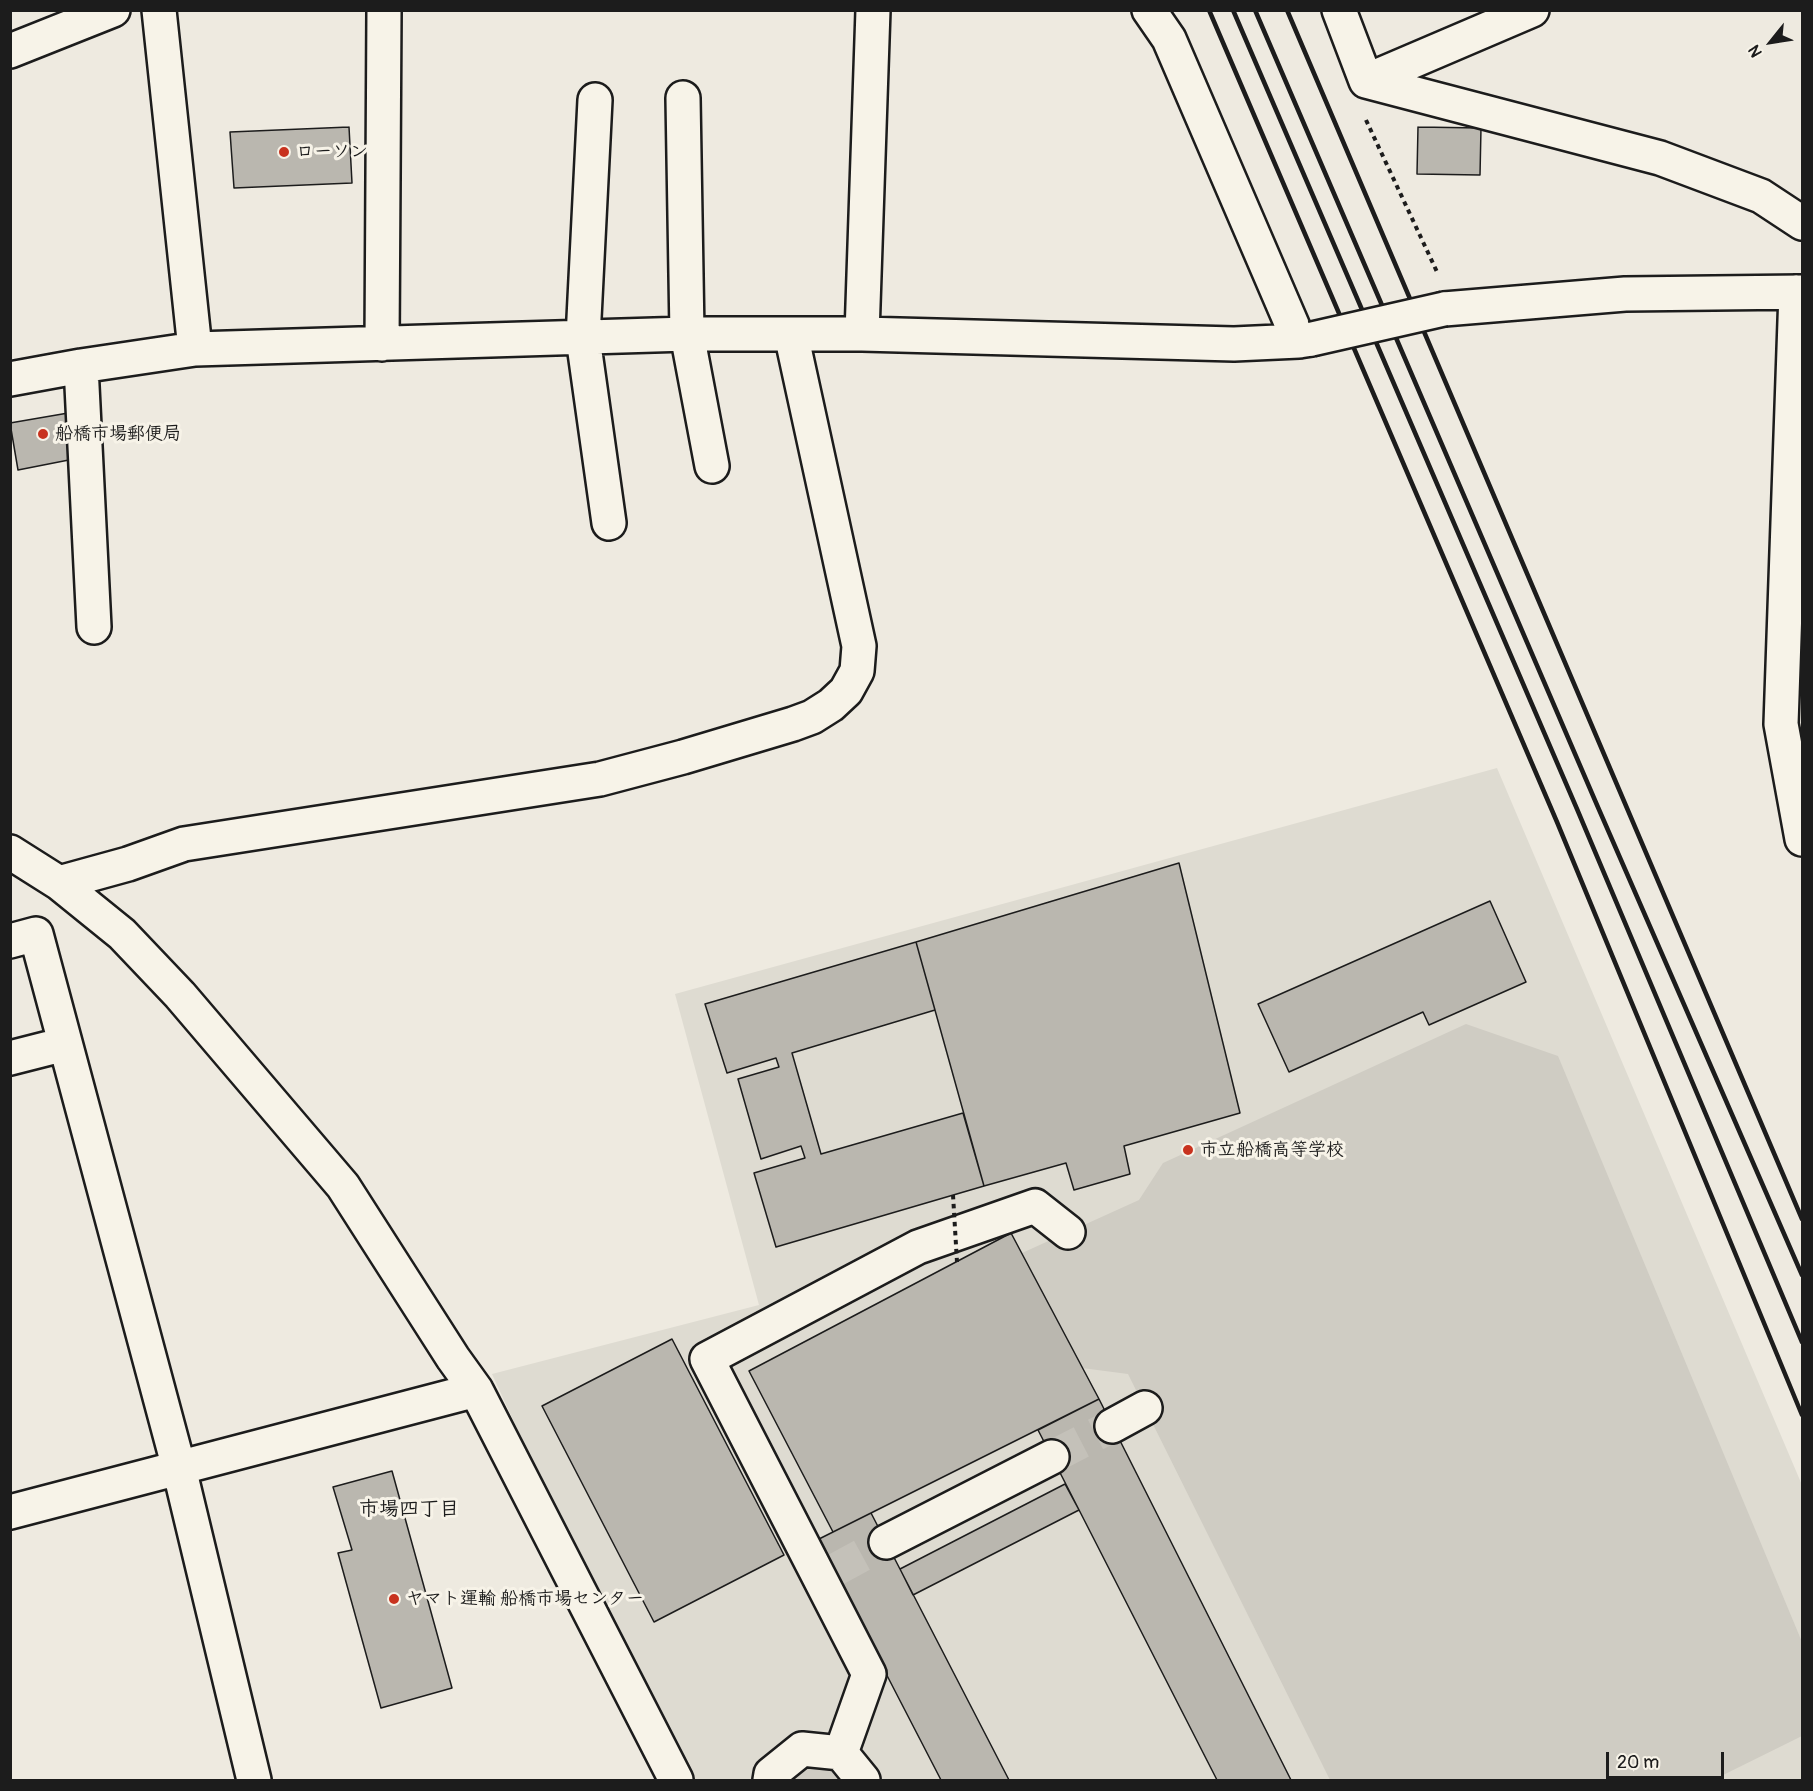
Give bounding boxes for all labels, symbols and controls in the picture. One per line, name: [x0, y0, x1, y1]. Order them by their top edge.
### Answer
north arrow: [1741, 12, 1801, 72]
text: N: [1744, 41, 1767, 61]
place label: ローソン: [296, 141, 368, 163]
marker: ローソン: [277, 145, 291, 159]
place label: 船橋市場郵便局: [55, 423, 181, 445]
marker: 船橋市場郵便局: [36, 427, 50, 441]
place label: 市立船橋高等学校: [1200, 1139, 1344, 1161]
marker: 市立船橋高等学校: [1181, 1143, 1195, 1157]
district label: 市場四丁目: [359, 1498, 459, 1522]
place label: ヤマト運輸 船橋市場センター: [406, 1588, 644, 1610]
marker: ヤマト運輸 船橋市場センター: [387, 1592, 401, 1606]
scale bar: [1609, 1740, 1728, 1778]
text: 20 m: [1617, 1751, 1659, 1774]

